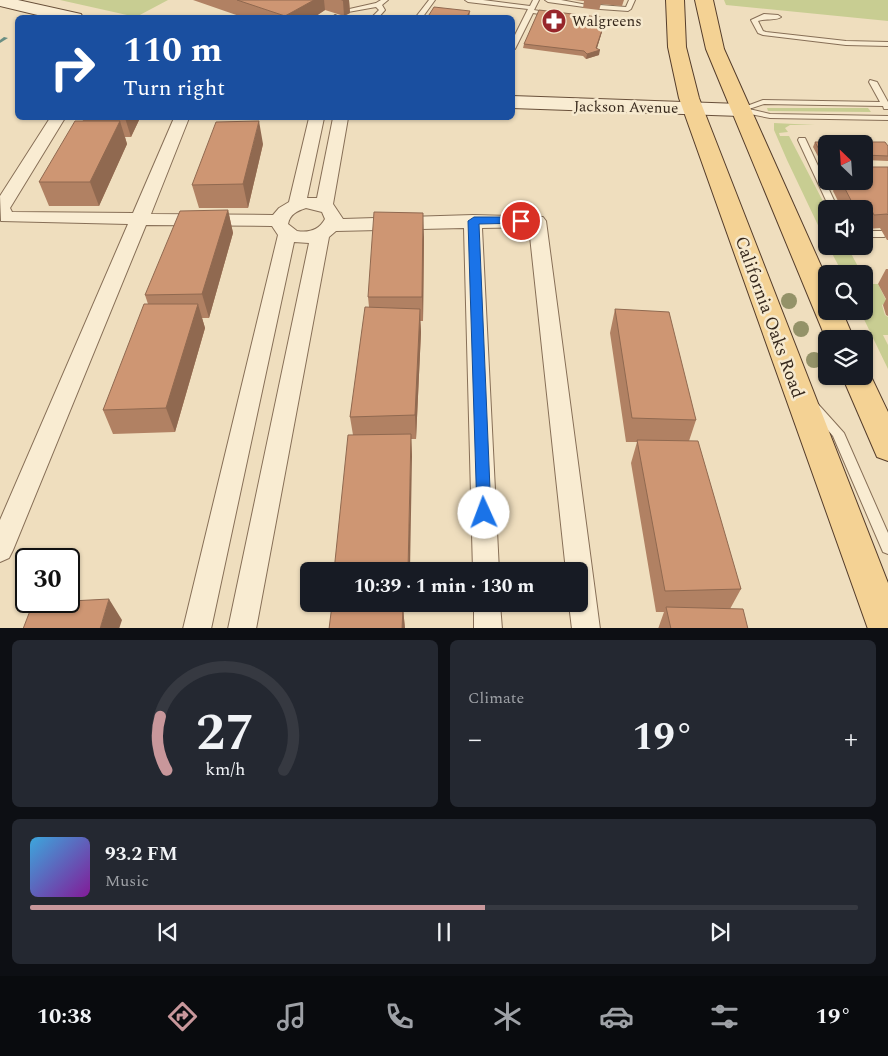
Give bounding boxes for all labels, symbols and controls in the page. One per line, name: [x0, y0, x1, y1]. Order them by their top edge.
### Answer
pharmacy icon: Walgreens: [541, 8, 567, 34]
place label: Walgreens: [572, 10, 642, 33]
text: 110 m: [123, 24, 222, 77]
icon: right: [40, 35, 105, 100]
text: Turn right: [123, 72, 225, 105]
street label: Jackson Avenue: [574, 95, 678, 120]
north arrow: [818, 135, 872, 190]
map controls: [818, 135, 873, 385]
pin: [500, 200, 542, 242]
button: sound: [818, 200, 873, 255]
icon: arrive: [507, 207, 535, 235]
street label: California Oaks Road: [728, 232, 811, 402]
button: search: [818, 265, 873, 320]
button: layers: [818, 330, 873, 385]
position arrow: [457, 486, 509, 538]
speed limit sign: 30: [15, 548, 80, 613]
text: 10:39 · 1 min · 130 m: [354, 572, 534, 601]
text: Climate: [468, 686, 524, 710]
text: 27: [196, 694, 254, 773]
text: 19°: [632, 709, 694, 767]
text: −: [468, 718, 482, 761]
text: +: [844, 718, 858, 761]
text: km/h: [205, 756, 245, 783]
text: 93.2 FM: [105, 840, 178, 869]
text: Music: [105, 869, 149, 893]
icon: previous: [154, 918, 182, 946]
icon: pause: [430, 918, 458, 946]
icon: next: [706, 918, 734, 946]
icon: directions: [165, 999, 200, 1034]
icon: music: [274, 999, 309, 1034]
icon: phone: [382, 999, 417, 1034]
icon: climate: [490, 999, 525, 1034]
icon: car: [599, 999, 634, 1034]
icon: filters: [707, 999, 742, 1034]
text: 10:38: [37, 1000, 92, 1033]
text: 19°: [816, 1000, 851, 1033]

